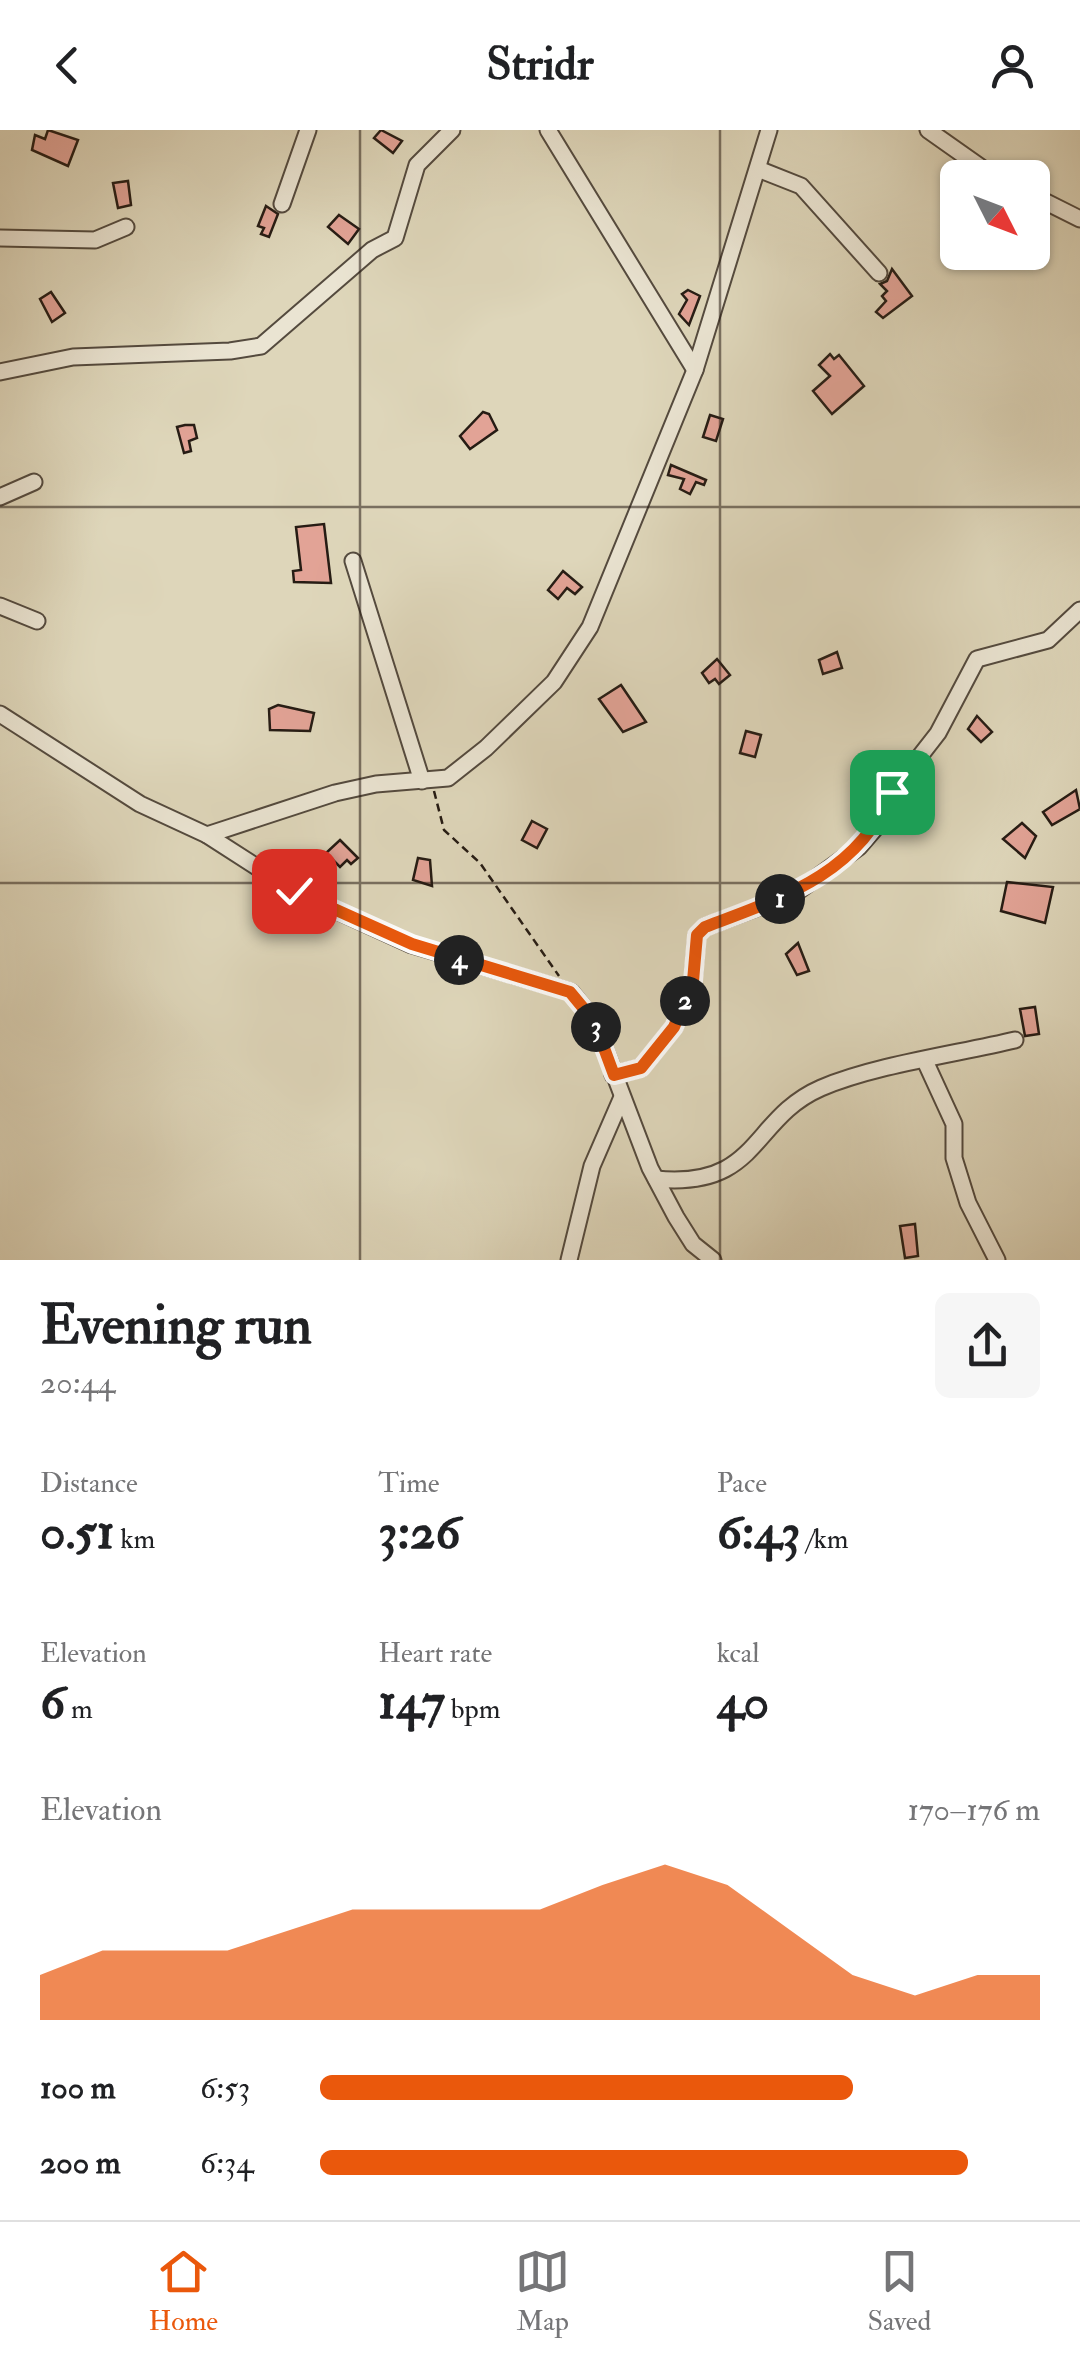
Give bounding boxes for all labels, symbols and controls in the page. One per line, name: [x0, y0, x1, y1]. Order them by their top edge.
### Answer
text: Stridr: [486, 37, 594, 93]
icon: back: [40, 38, 95, 93]
icon: person: [985, 38, 1040, 93]
north arrow: [940, 160, 1050, 270]
map controls: [940, 160, 1050, 270]
pin: [850, 750, 935, 835]
icon: arrive: [865, 765, 920, 820]
pin: [252, 849, 337, 934]
icon: check: [267, 864, 322, 919]
pin: 1: [755, 874, 805, 924]
text: 1: [775, 881, 785, 916]
pin: 4: [434, 935, 484, 985]
text: 4: [451, 942, 467, 977]
pin: 2: [660, 976, 710, 1026]
text: 2: [678, 983, 692, 1018]
pin: 3: [571, 1002, 621, 1052]
text: 3: [591, 1009, 601, 1044]
text: Evening run: [40, 1291, 312, 1360]
button: share: [935, 1293, 1040, 1398]
text: 20:44: [40, 1363, 115, 1403]
text: Distance: [40, 1466, 138, 1501]
text: Time: [378, 1466, 440, 1501]
text: Pace: [717, 1466, 767, 1501]
text: 0.51: [40, 1501, 114, 1564]
text: 3:26: [378, 1501, 460, 1564]
text: 6:43: [717, 1501, 800, 1564]
text: km: [114, 1522, 155, 1557]
text: /km: [800, 1522, 849, 1557]
text: Elevation: [40, 1636, 147, 1671]
text: Heart rate: [378, 1636, 492, 1671]
text: kcal: [717, 1636, 760, 1671]
text: 6: [40, 1671, 65, 1734]
text: 147: [378, 1671, 445, 1734]
text: 40: [717, 1671, 769, 1734]
text: m: [65, 1692, 93, 1727]
text: bpm: [445, 1692, 500, 1727]
text: Elevation: [40, 1790, 162, 1830]
text: 170–176 m: [908, 1790, 1040, 1830]
text: 100 m: [40, 2068, 116, 2108]
text: 6:53: [200, 2068, 250, 2108]
text: 200 m: [40, 2143, 121, 2183]
text: 6:34: [200, 2143, 253, 2183]
tab: Home: [149, 2244, 218, 2339]
tab: Map: [515, 2244, 570, 2339]
tab: Saved: [867, 2244, 931, 2339]

